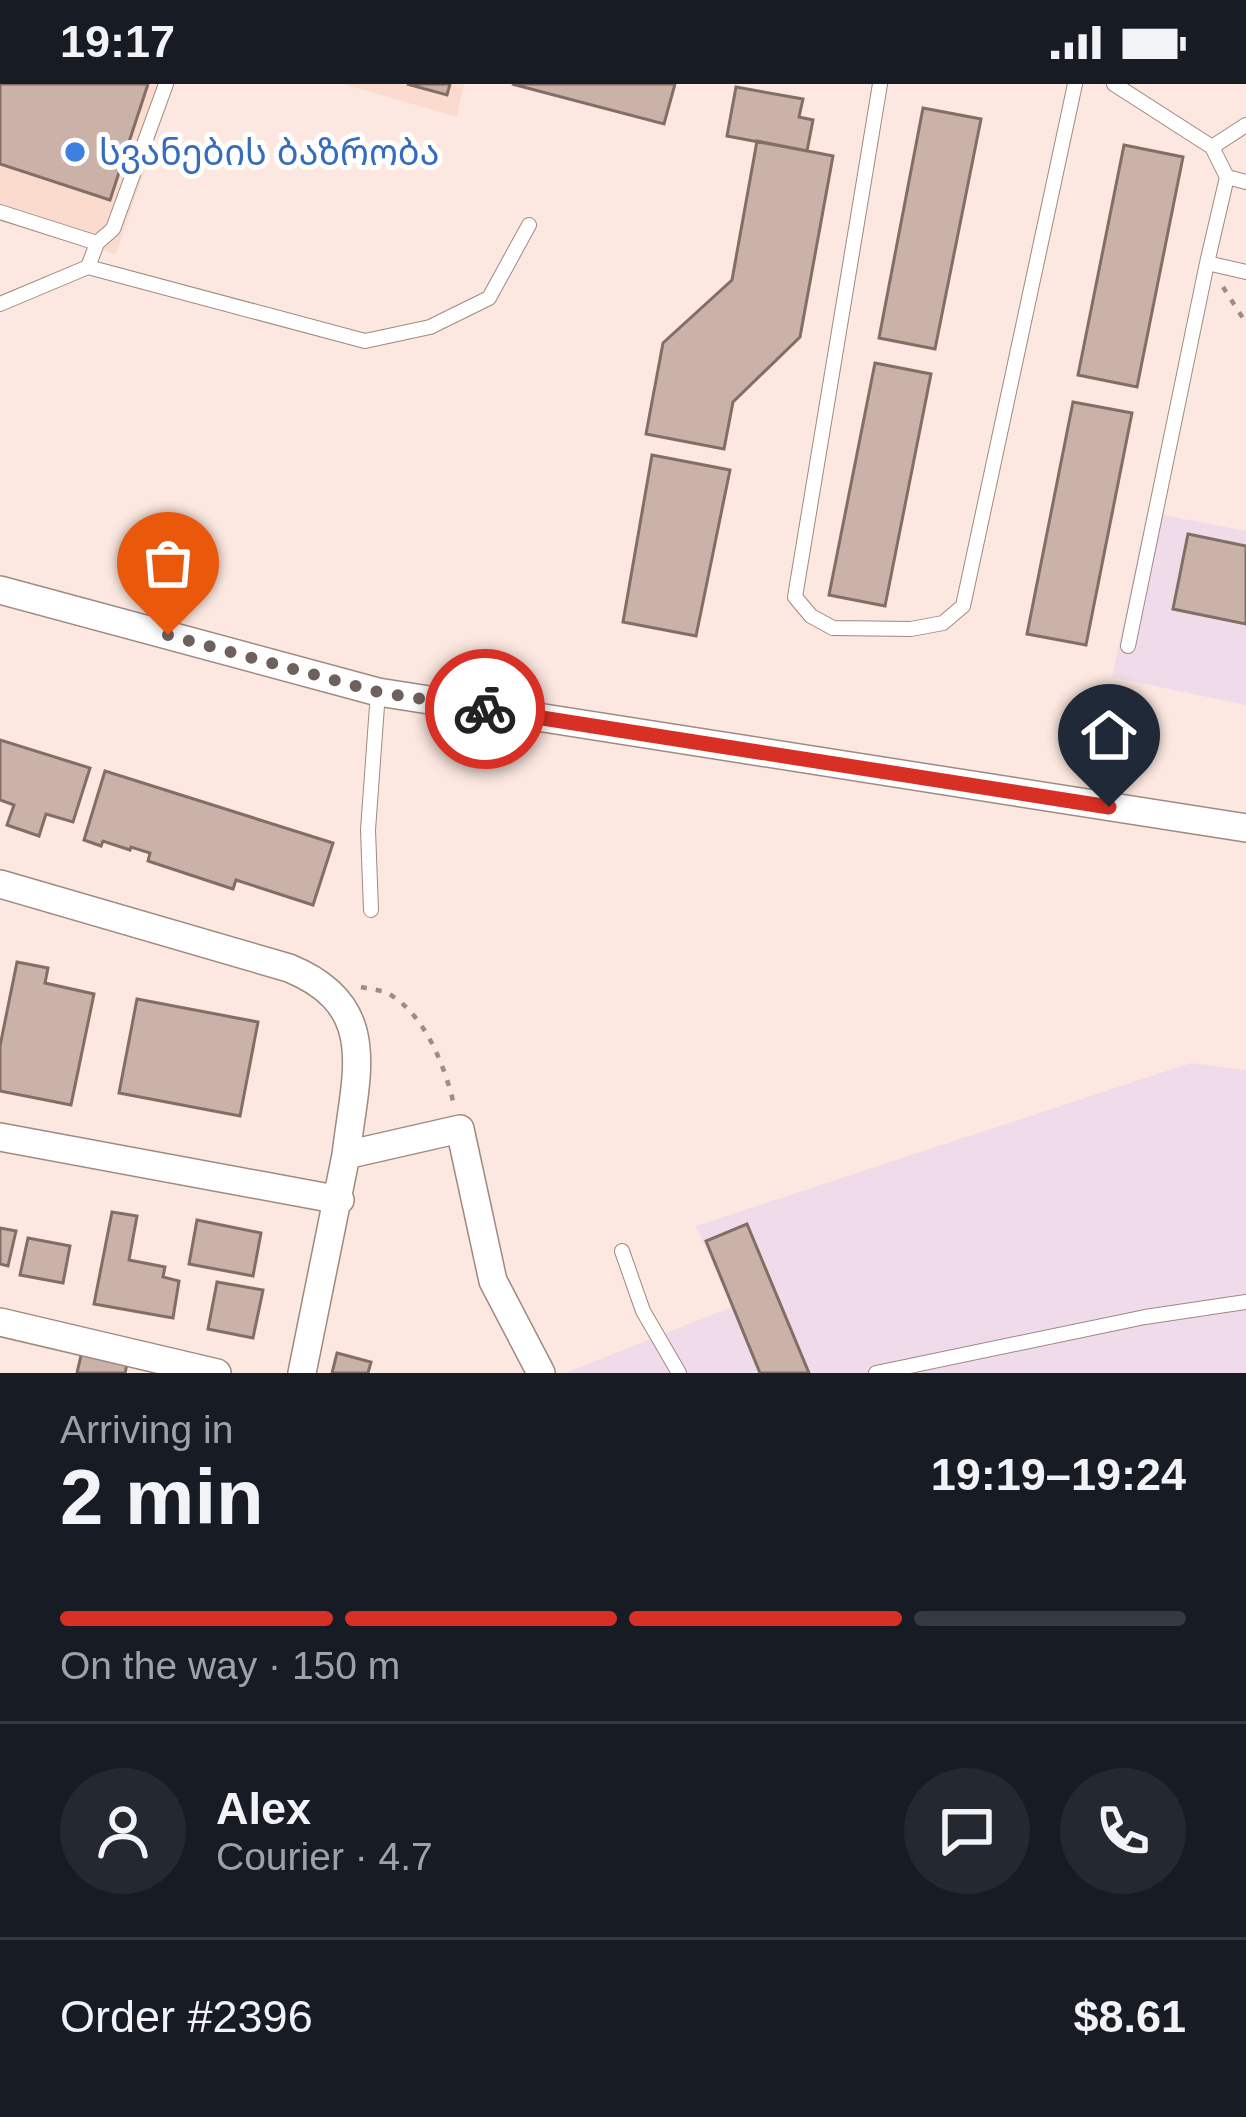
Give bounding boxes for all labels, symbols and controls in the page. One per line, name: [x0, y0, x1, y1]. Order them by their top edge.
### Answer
text: 19:17: [60, 16, 175, 67]
place label: სვანების ბაზრობა: [99, 132, 439, 174]
marker: სვანების ბაზრობა: [62, 139, 88, 165]
pin: [117, 512, 219, 635]
icon: bag: [135, 530, 201, 596]
courier: [425, 649, 545, 769]
icon: bike: [452, 676, 518, 742]
pin: [1058, 684, 1160, 807]
icon: home: [1076, 702, 1142, 768]
text: Arriving in: [60, 1408, 233, 1451]
text: 19:19–19:24: [931, 1449, 1186, 1500]
text: 2 min: [60, 1453, 264, 1541]
text: On the way · 150 m: [60, 1644, 400, 1687]
button: person: [60, 1768, 186, 1894]
button: chat: [904, 1768, 1030, 1894]
button: phone: [1060, 1768, 1186, 1894]
text: Alex: [216, 1783, 311, 1834]
text: Courier · 4.7: [216, 1835, 433, 1878]
text: Order #2396: [60, 1991, 313, 2042]
text: $8.61: [1073, 1991, 1186, 2042]

